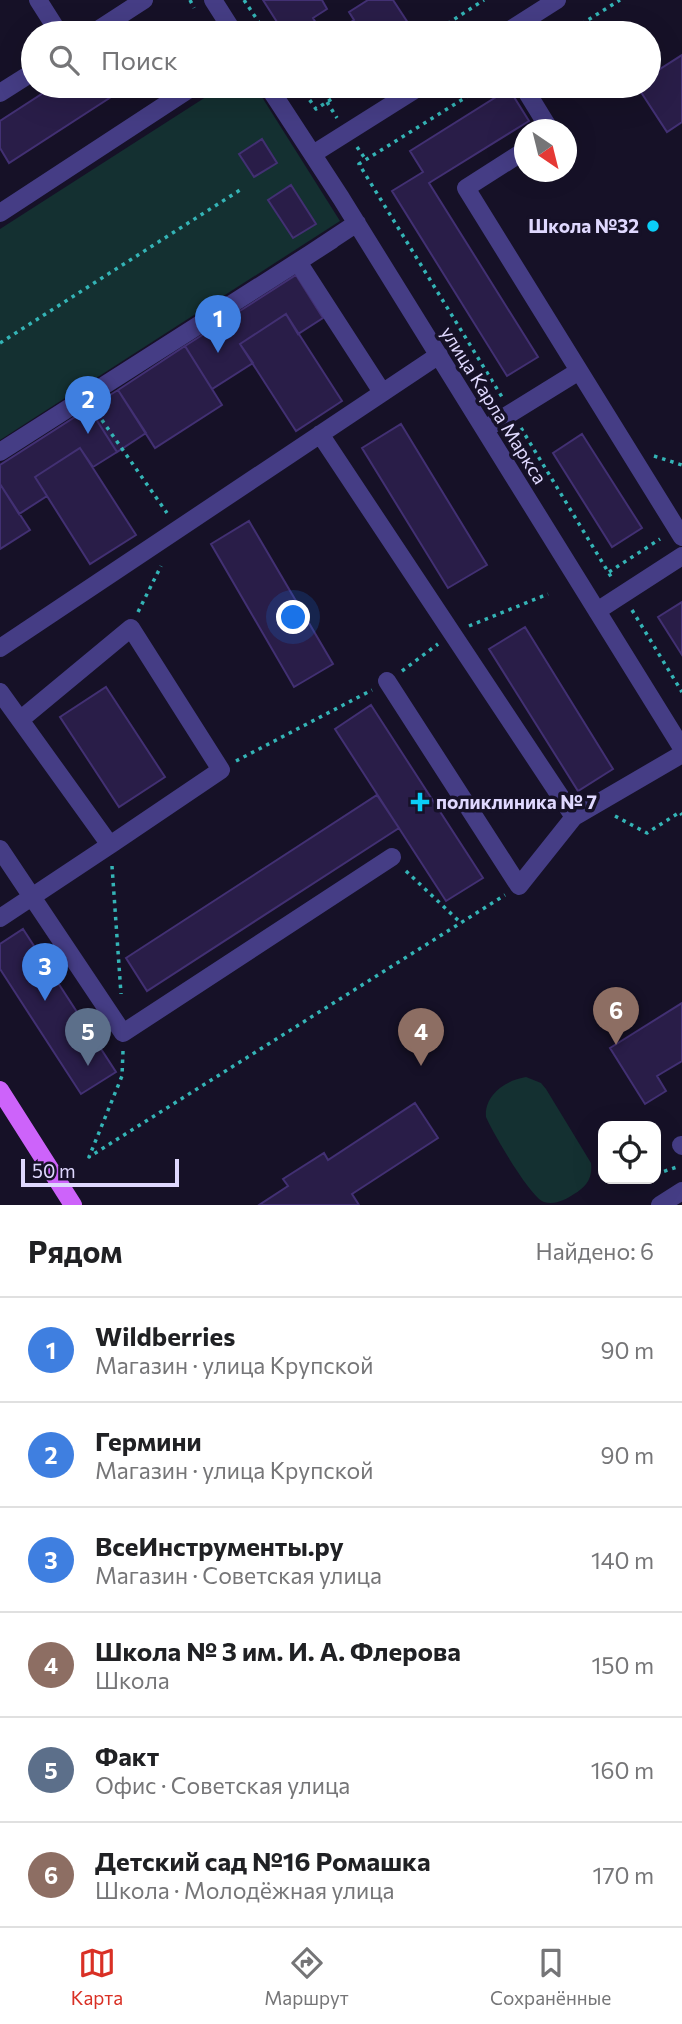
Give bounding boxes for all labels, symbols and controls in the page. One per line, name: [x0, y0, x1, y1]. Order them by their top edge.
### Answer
search box: [21, 21, 661, 98]
icon: search: [45, 41, 83, 79]
text: Поиск: [101, 44, 178, 75]
north arrow: [514, 119, 577, 182]
place label: Школа №32: [528, 214, 639, 237]
marker: Школа №32: [645, 218, 661, 234]
pin: 1: [195, 295, 241, 353]
street label: улица Карла Маркса: [437, 322, 552, 488]
pin: 2: [65, 376, 111, 434]
your location: [276, 600, 310, 634]
place label: поликлиника № 7: [436, 790, 597, 813]
marker: поликлиника № 7: [410, 792, 430, 812]
pin: 3: [22, 943, 68, 1001]
pin: 6: [593, 987, 639, 1045]
pin: 5: [65, 1008, 111, 1066]
pin: 4: [398, 1008, 444, 1066]
map controls: [598, 1121, 661, 1184]
button: locate: [598, 1121, 661, 1184]
scale bar: [21, 1156, 178, 1188]
text: 50 m: [32, 1159, 76, 1182]
text: Рядом: [28, 1232, 122, 1269]
text: Найдено: 6: [535, 1237, 654, 1265]
text: Wildberries: [95, 1320, 235, 1351]
text: 1: [46, 1336, 56, 1364]
text: 90 m: [601, 1336, 654, 1364]
text: Магазин · улица Крупской: [95, 1351, 373, 1379]
text: Гермини: [95, 1425, 202, 1456]
text: 2: [44, 1441, 58, 1469]
text: 90 m: [601, 1441, 654, 1469]
text: Магазин · улица Крупской: [95, 1456, 373, 1484]
text: ВсеИнструменты.ру: [95, 1530, 344, 1561]
text: 3: [44, 1546, 58, 1574]
text: 140 m: [591, 1546, 654, 1574]
text: Магазин · Советская улица: [95, 1561, 382, 1589]
text: Школа № 3 им. И. А. Флерова: [95, 1635, 461, 1666]
text: 4: [44, 1651, 58, 1679]
text: 150 m: [591, 1651, 654, 1679]
text: Школа: [95, 1666, 170, 1694]
text: Факт: [95, 1740, 159, 1771]
text: 5: [44, 1756, 58, 1784]
text: 160 m: [591, 1756, 654, 1784]
text: Офис · Советская улица: [95, 1771, 350, 1799]
text: Детский сад №16 Ромашка: [95, 1845, 430, 1876]
text: 6: [44, 1861, 58, 1889]
text: 170 m: [593, 1861, 654, 1889]
text: Школа · Молодёжная улица: [95, 1876, 395, 1904]
tab: Карта: [71, 1944, 123, 2009]
tab: Маршрут: [264, 1944, 349, 2009]
tab: Сохранённые: [490, 1944, 611, 2009]

